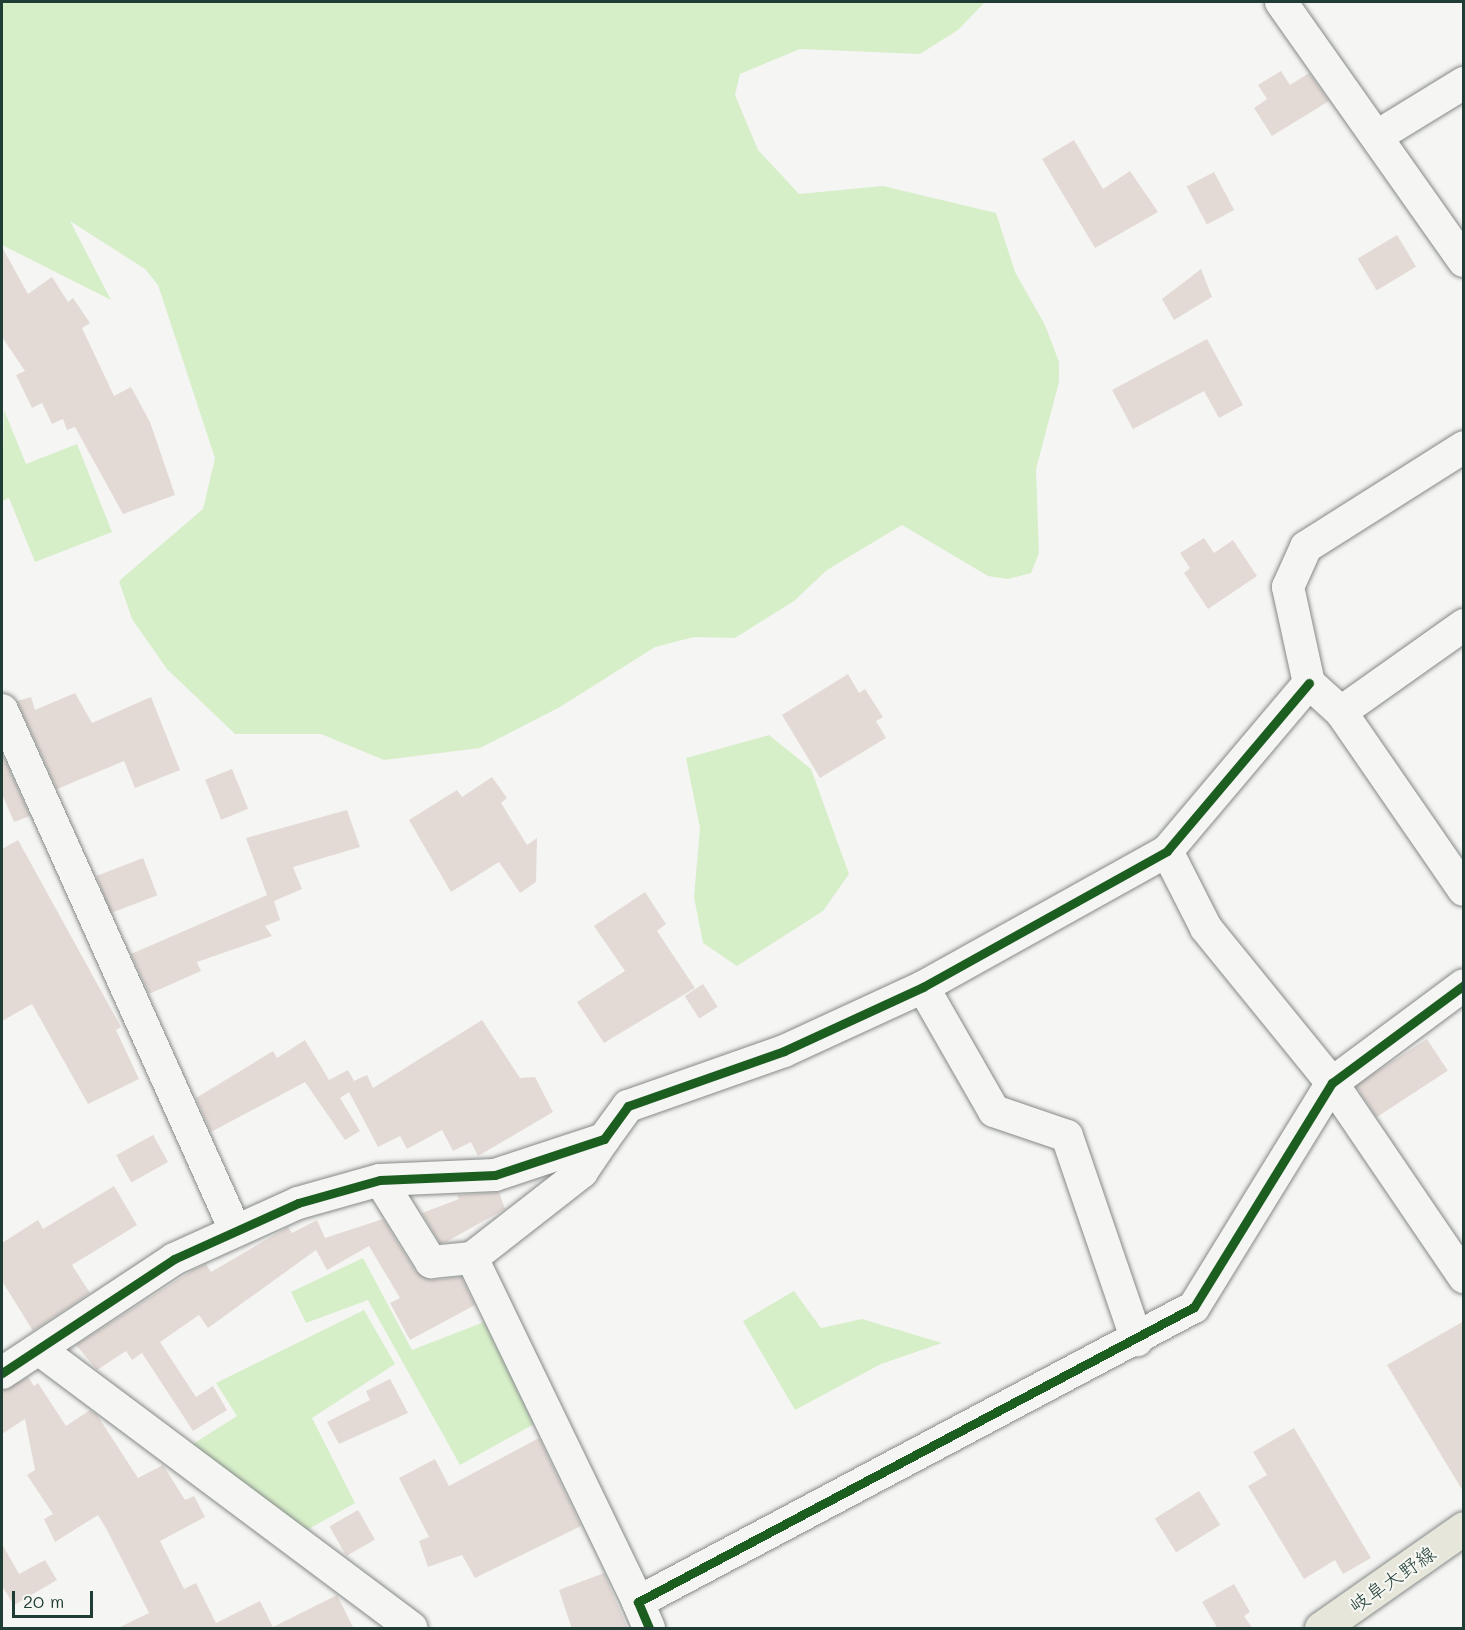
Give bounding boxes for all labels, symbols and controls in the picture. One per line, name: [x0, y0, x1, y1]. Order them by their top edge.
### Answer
street label: 岐阜大野線: [1344, 1540, 1440, 1618]
scale bar: [15, 1579, 96, 1617]
text: 20 m: [23, 1589, 64, 1613]

